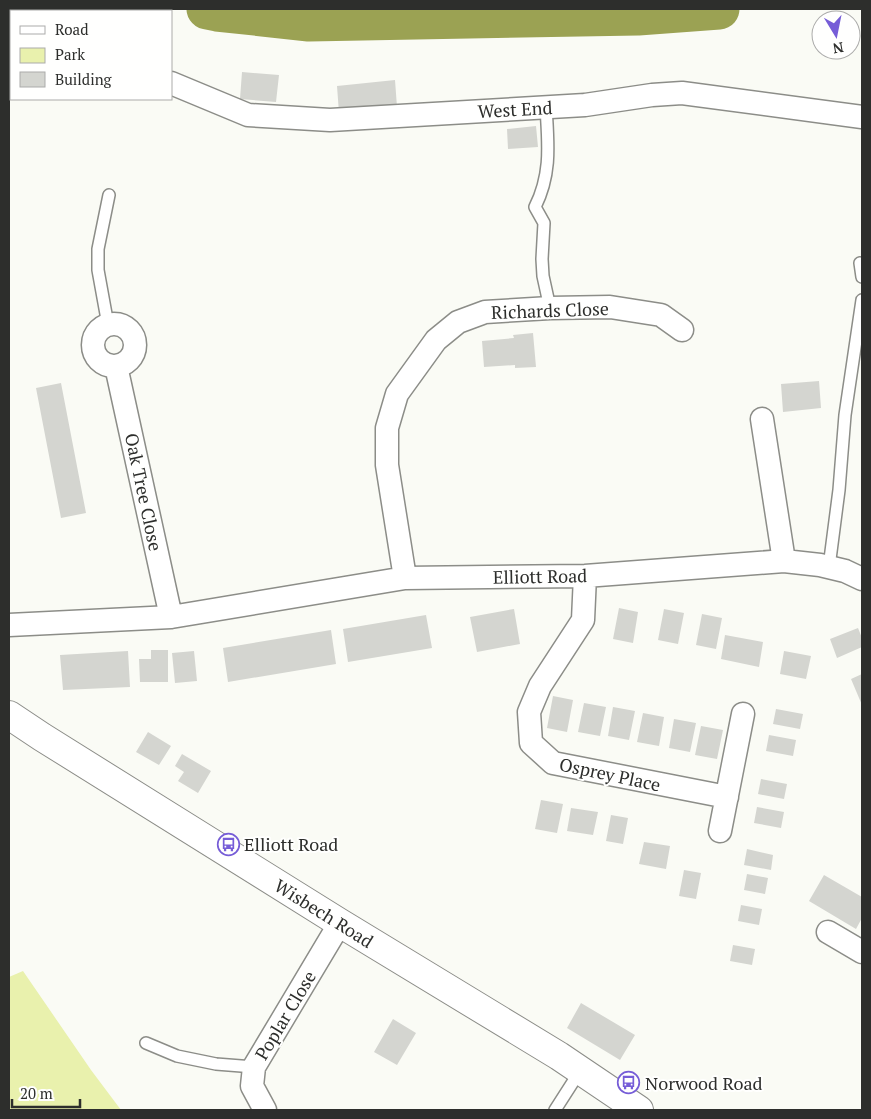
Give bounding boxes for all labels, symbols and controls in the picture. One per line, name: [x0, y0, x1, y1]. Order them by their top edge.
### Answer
legend: [10, 10, 172, 100]
north arrow: [811, 10, 861, 60]
text: Road: [55, 19, 88, 39]
text: N: [831, 38, 845, 59]
text: Park: [55, 44, 85, 64]
text: Building: [55, 69, 113, 89]
street label: West End: [477, 95, 553, 123]
street label: Richards Close: [491, 296, 609, 324]
street label: Oak Tree Close: [120, 431, 168, 553]
street label: Elliott Road: [493, 563, 587, 589]
street label: Osprey Place: [557, 752, 663, 796]
bus stop icon: Elliott Road: [216, 832, 240, 856]
place label: Elliott Road: [244, 832, 338, 856]
street label: Wisbech Road: [270, 873, 378, 953]
street label: Poplar Close: [249, 966, 321, 1064]
bus stop icon: Norwood Road: [617, 1071, 641, 1095]
place label: Norwood Road: [645, 1071, 763, 1095]
scale bar: [12, 1076, 80, 1108]
text: 20 m: [20, 1083, 53, 1103]

